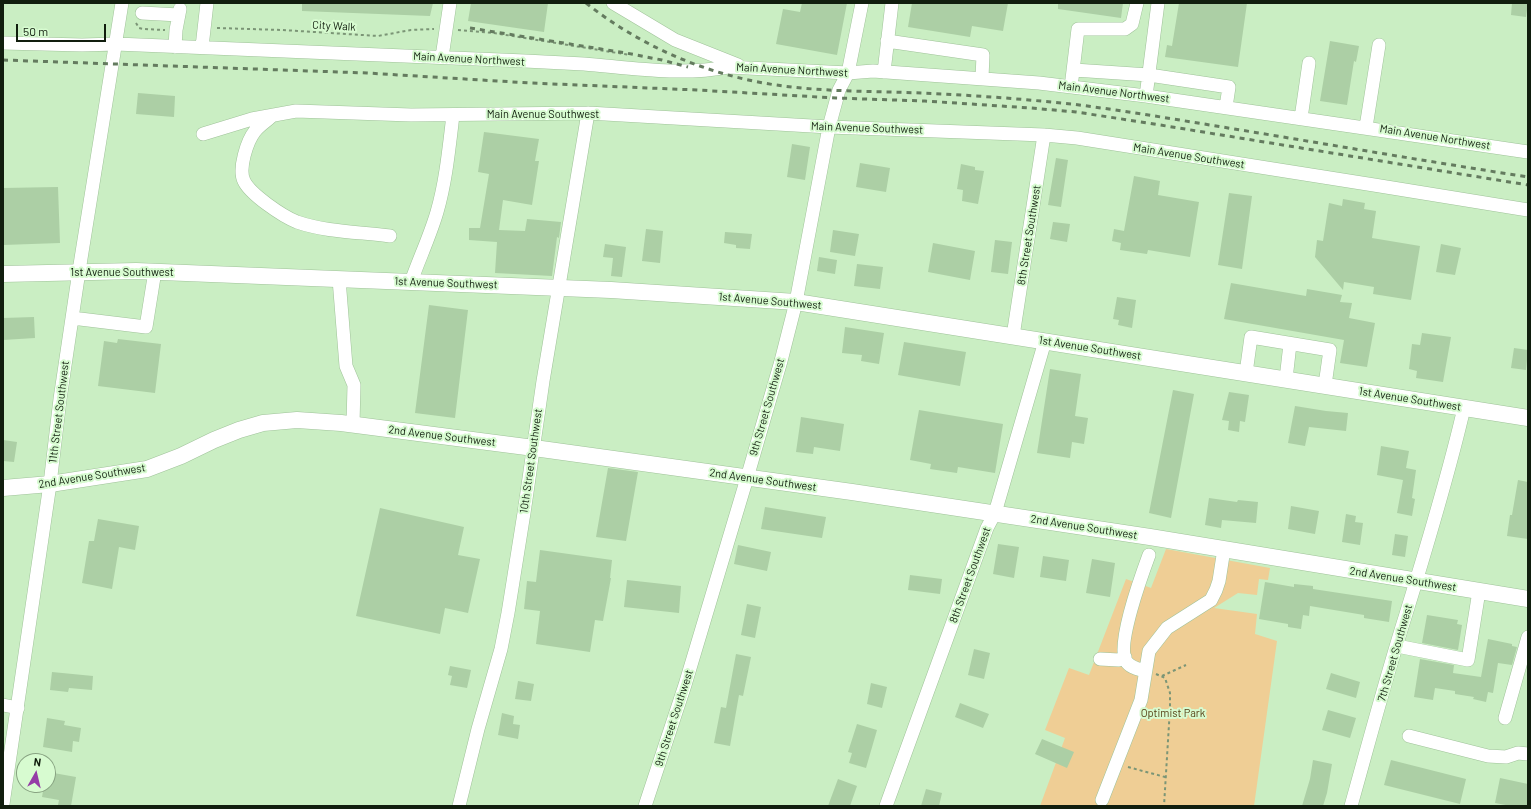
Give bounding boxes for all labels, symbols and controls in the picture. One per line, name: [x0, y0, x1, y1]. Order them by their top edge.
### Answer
scale bar: [18, 16, 108, 42]
street label: City Walk: [312, 18, 356, 34]
text: 50 m: [23, 24, 48, 38]
street label: Main Avenue Northwest: [413, 49, 525, 69]
street label: Main Avenue Northwest: [736, 60, 848, 80]
street label: Main Avenue Northwest: [1058, 79, 1170, 105]
street label: Main Avenue Southwest: [487, 107, 599, 121]
street label: Main Avenue Southwest: [811, 119, 923, 137]
street label: Main Avenue Northwest: [1379, 122, 1491, 152]
street label: Main Avenue Southwest: [1132, 141, 1246, 171]
street label: 8th Street Southwest: [1015, 184, 1043, 286]
street label: 1st Avenue Southwest: [70, 265, 174, 279]
street label: 1st Avenue Southwest: [394, 275, 498, 291]
street label: 1st Avenue Southwest: [718, 290, 822, 312]
street label: 1st Avenue Southwest: [1038, 333, 1142, 363]
street label: 9th Street Southwest: [747, 357, 787, 457]
street label: 11th Street Southwest: [46, 360, 72, 464]
street label: 1st Avenue Southwest: [1358, 384, 1462, 414]
street label: 10th Street Southwest: [517, 408, 545, 514]
street label: 2nd Avenue Southwest: [388, 423, 496, 449]
street label: 2nd Avenue Southwest: [38, 461, 146, 491]
street label: 2nd Avenue Southwest: [709, 466, 817, 494]
street label: 2nd Avenue Southwest: [1030, 512, 1138, 542]
street label: 8th Street Southwest: [947, 525, 993, 625]
street label: 2nd Avenue Southwest: [1349, 564, 1457, 594]
street label: 7th Street Southwest: [1375, 603, 1415, 703]
street label: 9th Street Southwest: [652, 668, 696, 768]
park label: Optimist Park: [1141, 706, 1205, 720]
north arrow: [16, 753, 56, 793]
text: N: [33, 755, 42, 769]

